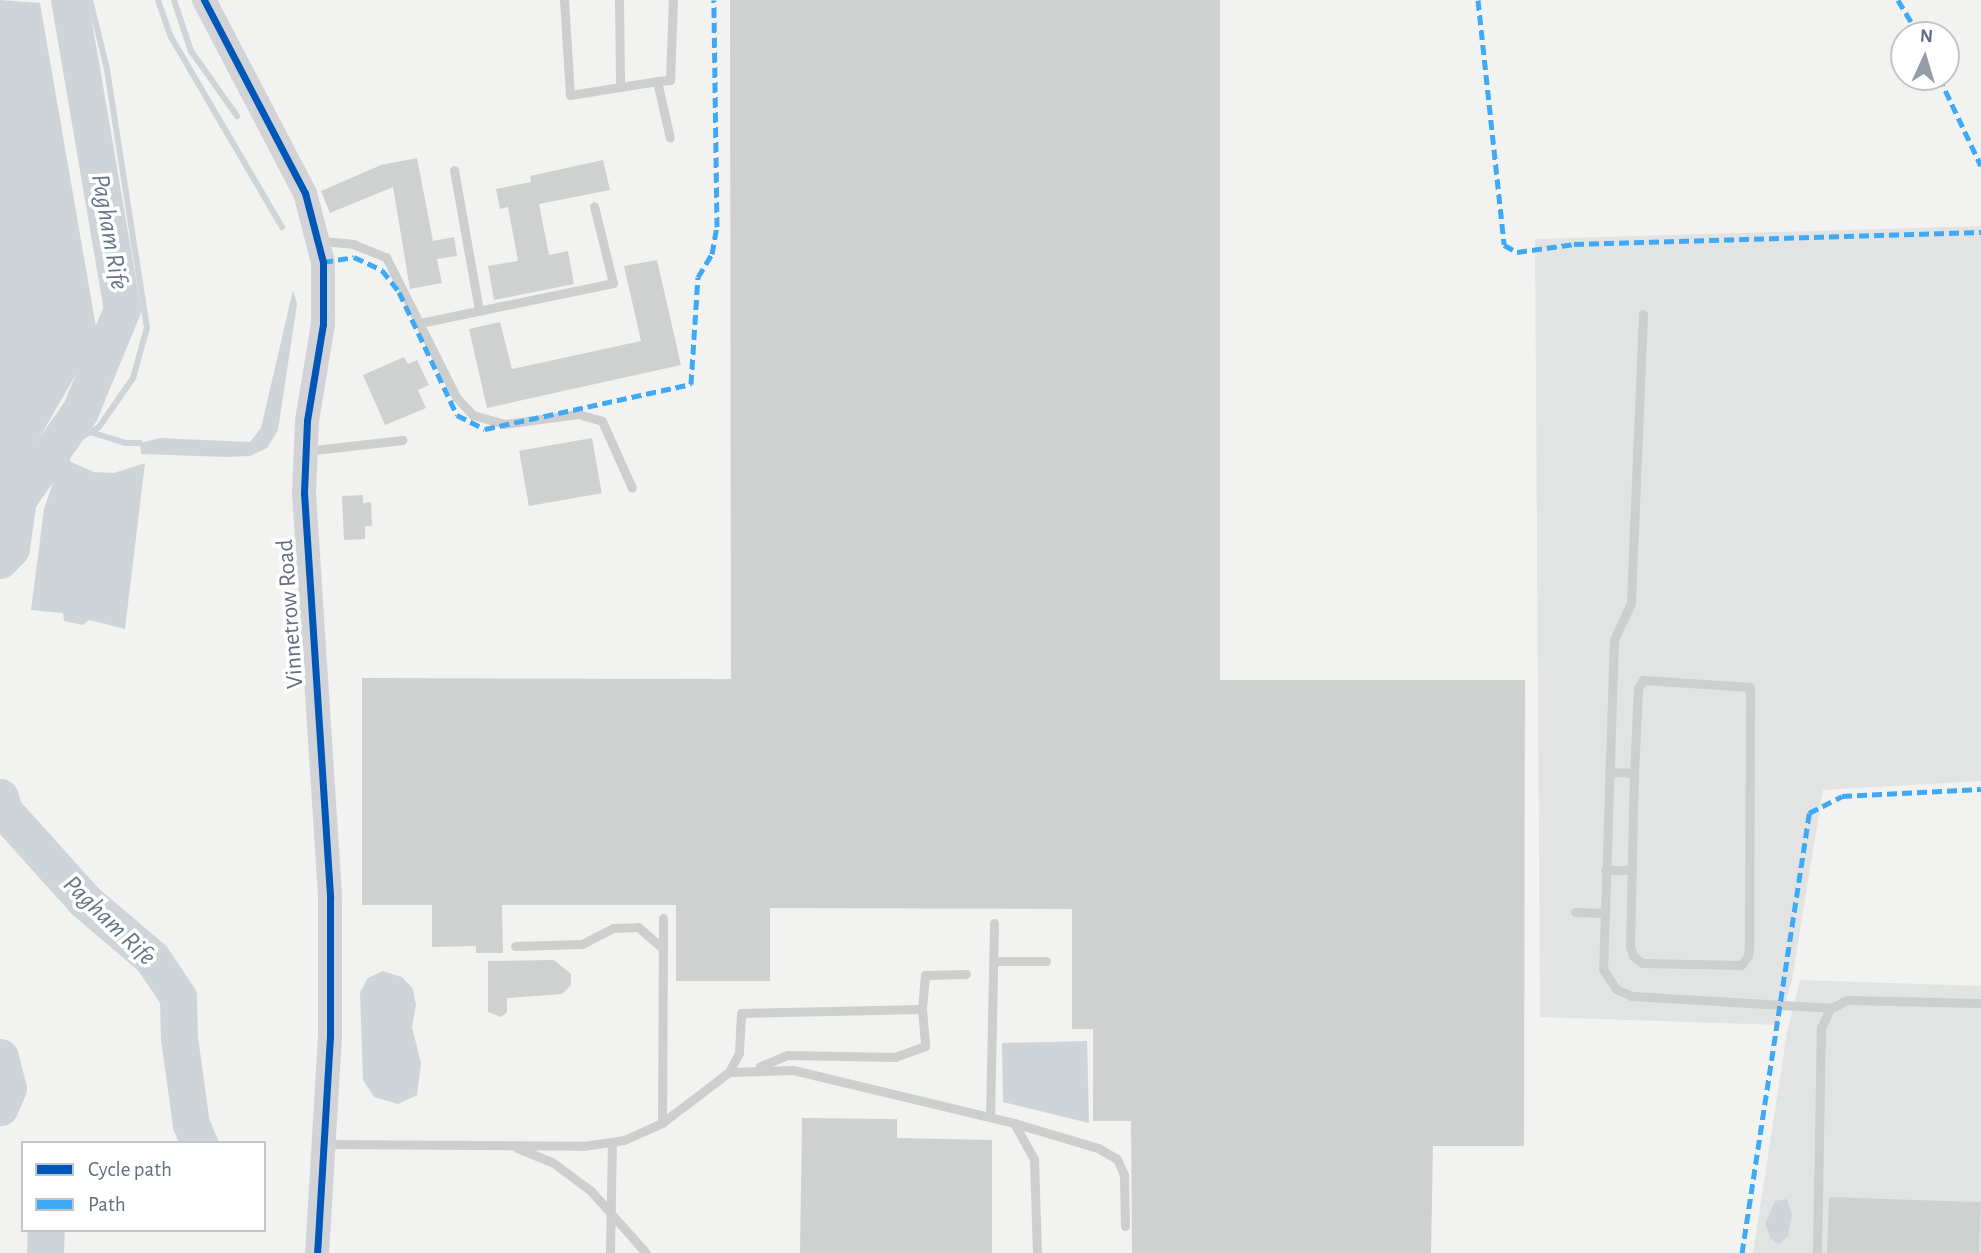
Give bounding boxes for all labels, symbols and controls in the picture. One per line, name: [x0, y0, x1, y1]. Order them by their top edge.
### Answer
north arrow: [1890, 21, 1960, 91]
text: N: [1919, 27, 1934, 46]
water label: Pagham Rife: [83, 172, 135, 292]
street label: Vinnetrow Road: [271, 538, 311, 690]
water label: Pagham Rife: [56, 869, 162, 973]
legend: [21, 1141, 266, 1232]
text: Cycle path: [88, 1159, 172, 1180]
text: Path: [88, 1194, 126, 1215]

